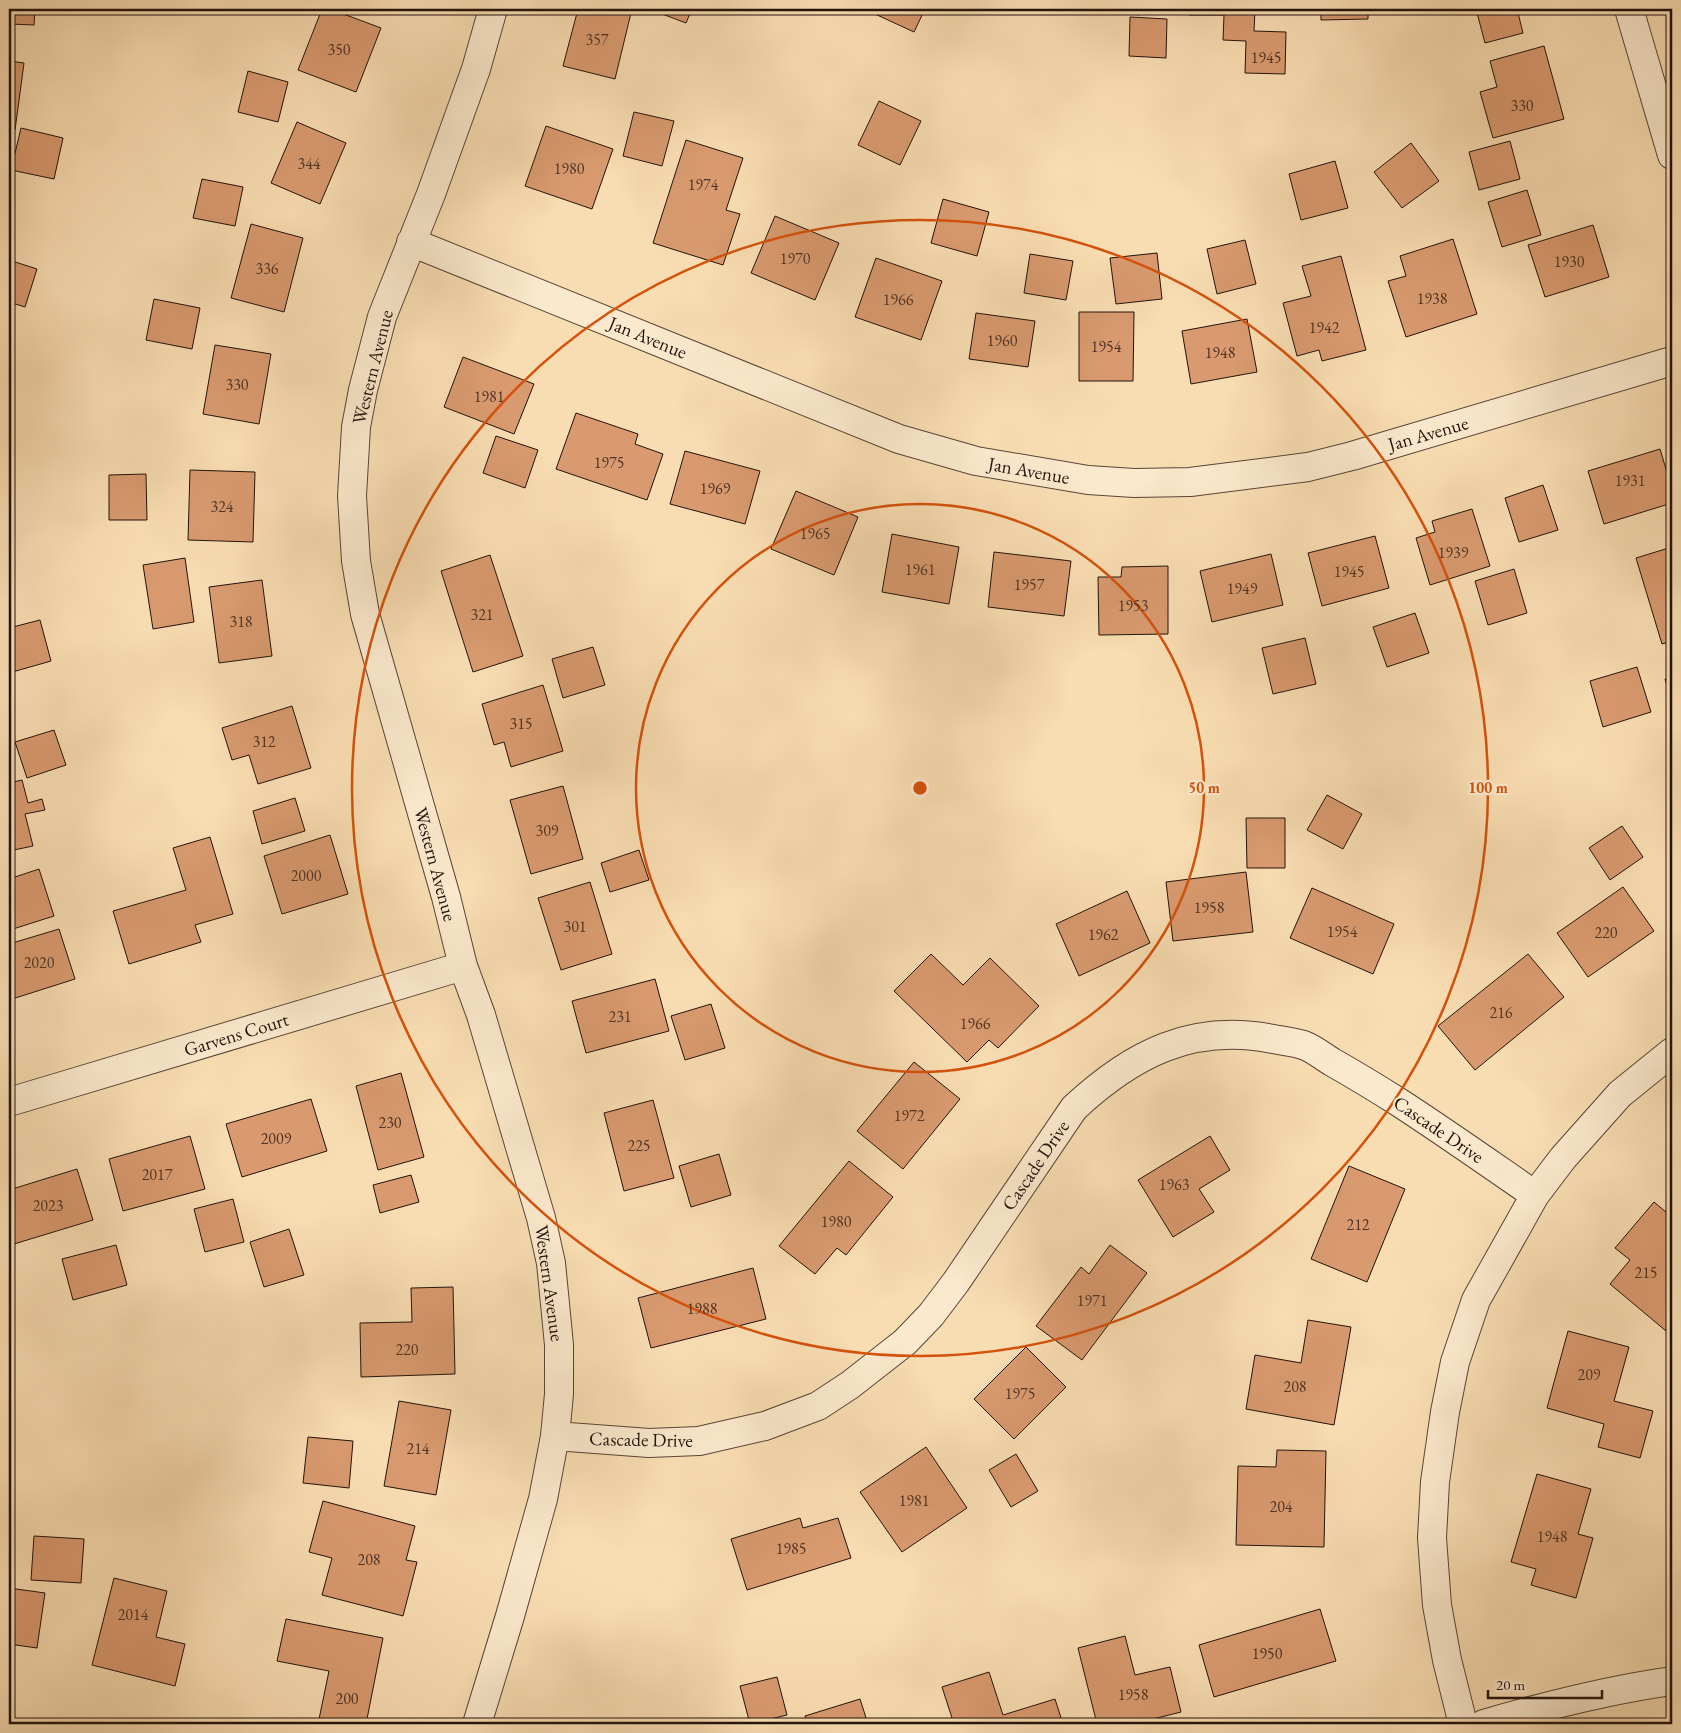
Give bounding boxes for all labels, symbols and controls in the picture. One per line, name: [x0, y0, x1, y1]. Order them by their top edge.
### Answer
house number: 357: [585, 29, 609, 50]
house number: 350: [327, 39, 351, 60]
house number: 1945: [1251, 47, 1281, 68]
house number: 330: [1510, 95, 1534, 116]
house number: 344: [297, 153, 321, 174]
house number: 1980: [554, 158, 585, 179]
house number: 1974: [688, 174, 719, 195]
house number: 1970: [780, 248, 811, 269]
house number: 1930: [1554, 251, 1585, 272]
house number: 336: [255, 258, 279, 279]
house number: 1938: [1417, 288, 1448, 309]
house number: 1966: [883, 289, 914, 310]
street label: Western Avenue: [346, 307, 399, 427]
street label: Jan Avenue: [603, 310, 691, 364]
house number: 1942: [1309, 317, 1340, 338]
house number: 1960: [987, 330, 1018, 351]
house number: 1954: [1091, 336, 1122, 357]
house number: 1948: [1205, 342, 1236, 363]
house number: 330: [225, 374, 249, 395]
house number: 1981: [474, 386, 504, 407]
street label: Jan Avenue: [1383, 410, 1471, 457]
street label: Jan Avenue: [984, 451, 1072, 490]
house number: 1975: [594, 452, 624, 473]
house number: 1931: [1615, 470, 1645, 491]
house number: 1969: [700, 478, 731, 499]
house number: 324: [210, 496, 234, 517]
house number: 1965: [800, 523, 830, 544]
house number: 1939: [1438, 542, 1469, 563]
house number: 1961: [905, 559, 935, 580]
house number: 1945: [1334, 561, 1364, 582]
house number: 1957: [1014, 574, 1045, 595]
house number: 1949: [1227, 578, 1258, 599]
house number: 1953: [1118, 595, 1149, 616]
house number: 321: [470, 604, 494, 625]
house number: 318: [229, 611, 253, 632]
house number: 315: [509, 713, 533, 734]
house number: 312: [252, 731, 276, 752]
text: 50 m: [1188, 778, 1220, 797]
text: 100 m: [1468, 778, 1508, 797]
centre of rings: [911, 779, 929, 797]
street label: Western Avenue: [408, 804, 463, 924]
house number: 309: [535, 820, 559, 841]
house number: 2000: [291, 865, 322, 886]
house number: 1958: [1194, 897, 1225, 918]
house number: 301: [563, 916, 587, 937]
house number: 1954: [1327, 921, 1358, 942]
house number: 220: [1594, 922, 1618, 943]
house number: 1962: [1088, 924, 1119, 945]
house number: 2020: [24, 952, 55, 973]
house number: 216: [1489, 1002, 1513, 1023]
house number: 231: [608, 1006, 632, 1027]
street label: Garvens Court: [181, 1007, 292, 1062]
house number: 1966: [960, 1013, 991, 1034]
street label: Cascade Drive: [1389, 1090, 1489, 1169]
house number: 1972: [894, 1105, 925, 1126]
house number: 230: [378, 1112, 402, 1133]
street label: Cascade Drive: [996, 1115, 1075, 1215]
house number: 2009: [261, 1128, 292, 1149]
house number: 225: [627, 1135, 651, 1156]
house number: 2017: [142, 1164, 173, 1185]
house number: 1963: [1159, 1174, 1190, 1195]
house number: 2023: [33, 1195, 64, 1216]
house number: 1980: [821, 1211, 852, 1232]
house number: 212: [1346, 1214, 1370, 1235]
street label: Western Avenue: [529, 1223, 570, 1343]
house number: 215: [1634, 1262, 1658, 1283]
house number: 1971: [1077, 1290, 1107, 1311]
house number: 1988: [687, 1298, 718, 1319]
house number: 220: [395, 1339, 419, 1360]
house number: 209: [1577, 1364, 1601, 1385]
house number: 208: [1283, 1376, 1307, 1397]
house number: 1975: [1005, 1383, 1035, 1404]
street label: Cascade Drive: [589, 1426, 693, 1453]
house number: 214: [406, 1438, 430, 1459]
house number: 1981: [899, 1490, 929, 1511]
house number: 204: [1269, 1496, 1293, 1517]
house number: 1948: [1537, 1526, 1568, 1547]
house number: 1985: [776, 1538, 806, 1559]
house number: 208: [357, 1549, 381, 1570]
house number: 2014: [118, 1604, 149, 1625]
house number: 1950: [1252, 1643, 1283, 1664]
scale bar: [1488, 1668, 1602, 1700]
text: 20 m: [1496, 1675, 1525, 1694]
house number: 1958: [1118, 1684, 1149, 1705]
house number: 200: [335, 1688, 359, 1709]

